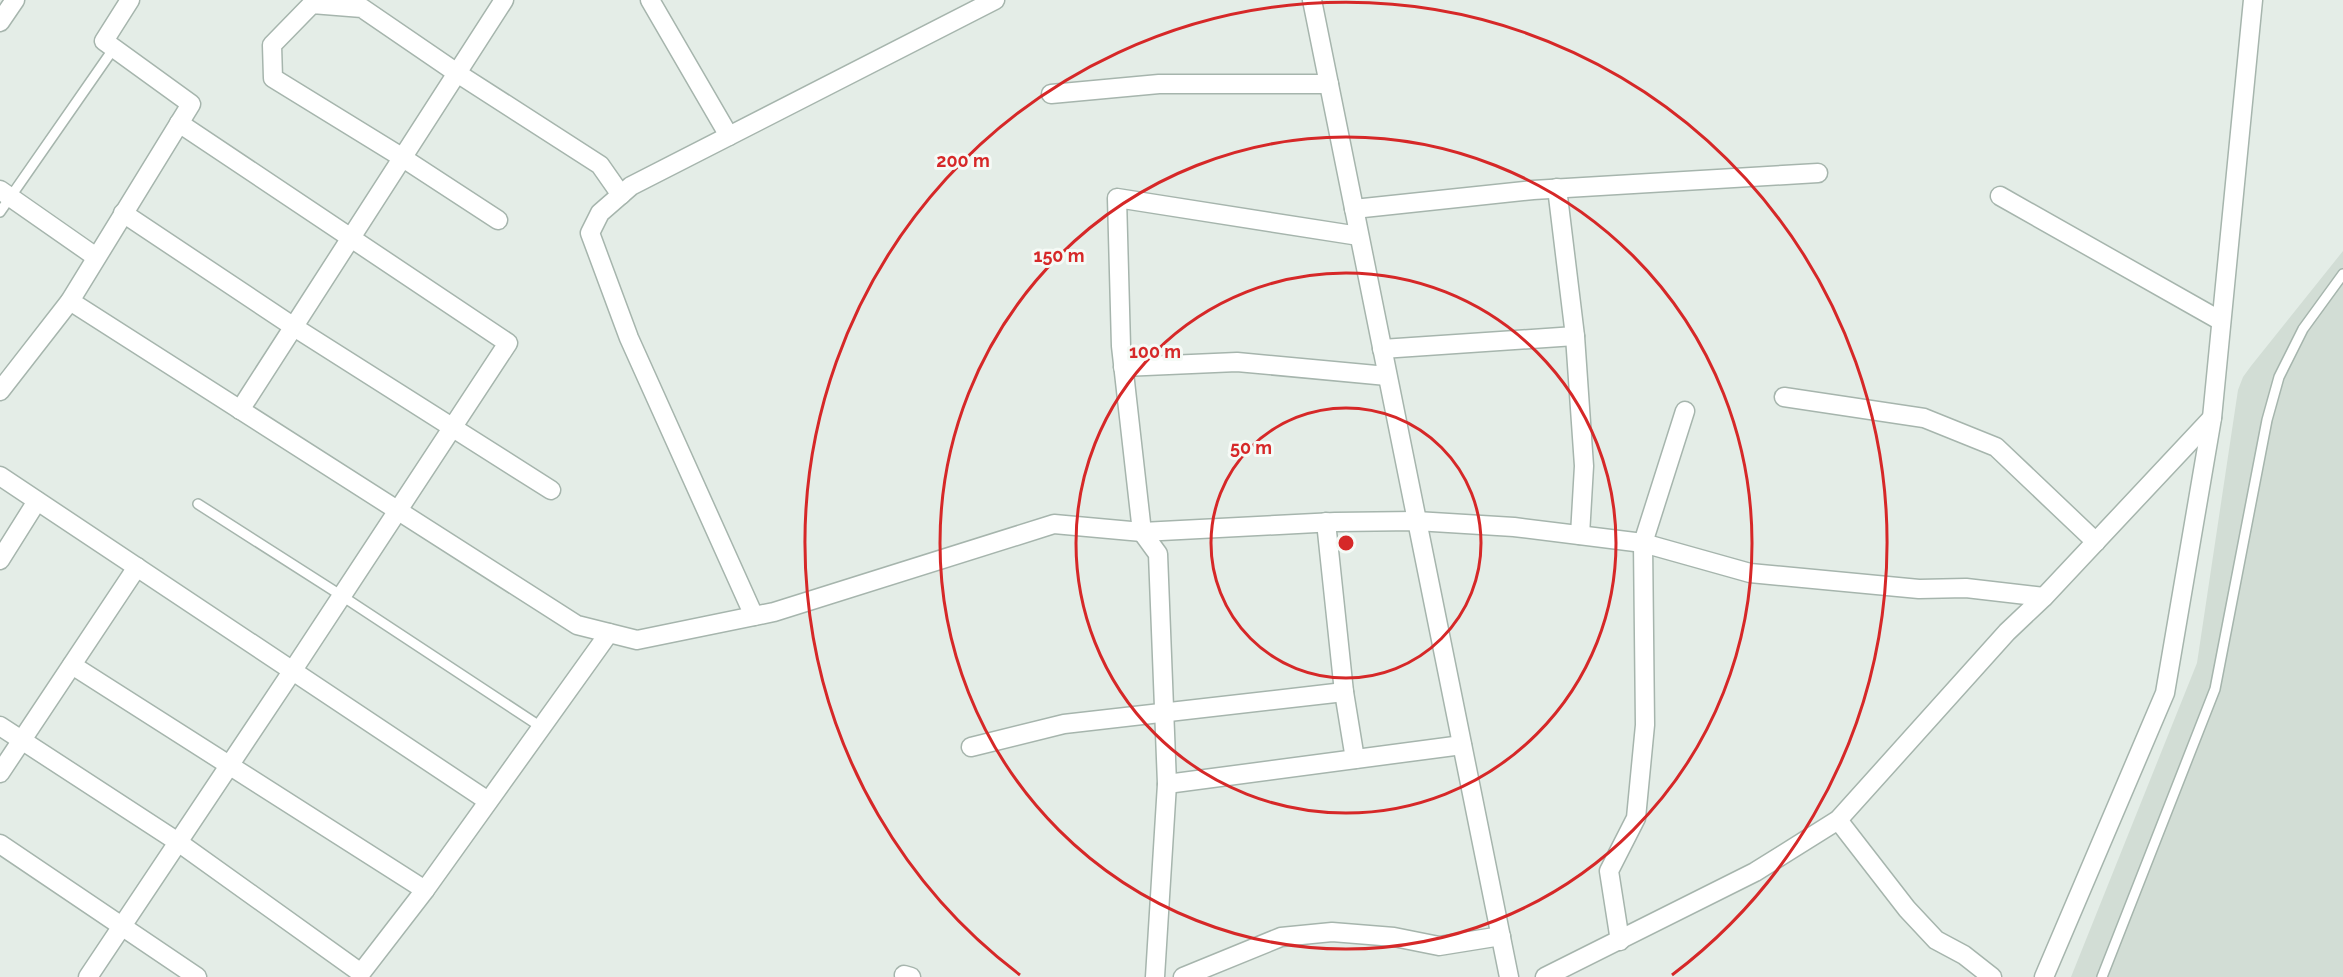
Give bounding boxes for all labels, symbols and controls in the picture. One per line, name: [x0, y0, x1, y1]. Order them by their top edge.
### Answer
text: 200 m: [936, 150, 990, 171]
text: 150 m: [1034, 245, 1085, 266]
text: 100 m: [1129, 341, 1181, 362]
text: 50 m: [1230, 437, 1272, 458]
centre of rings: [1336, 533, 1356, 553]

